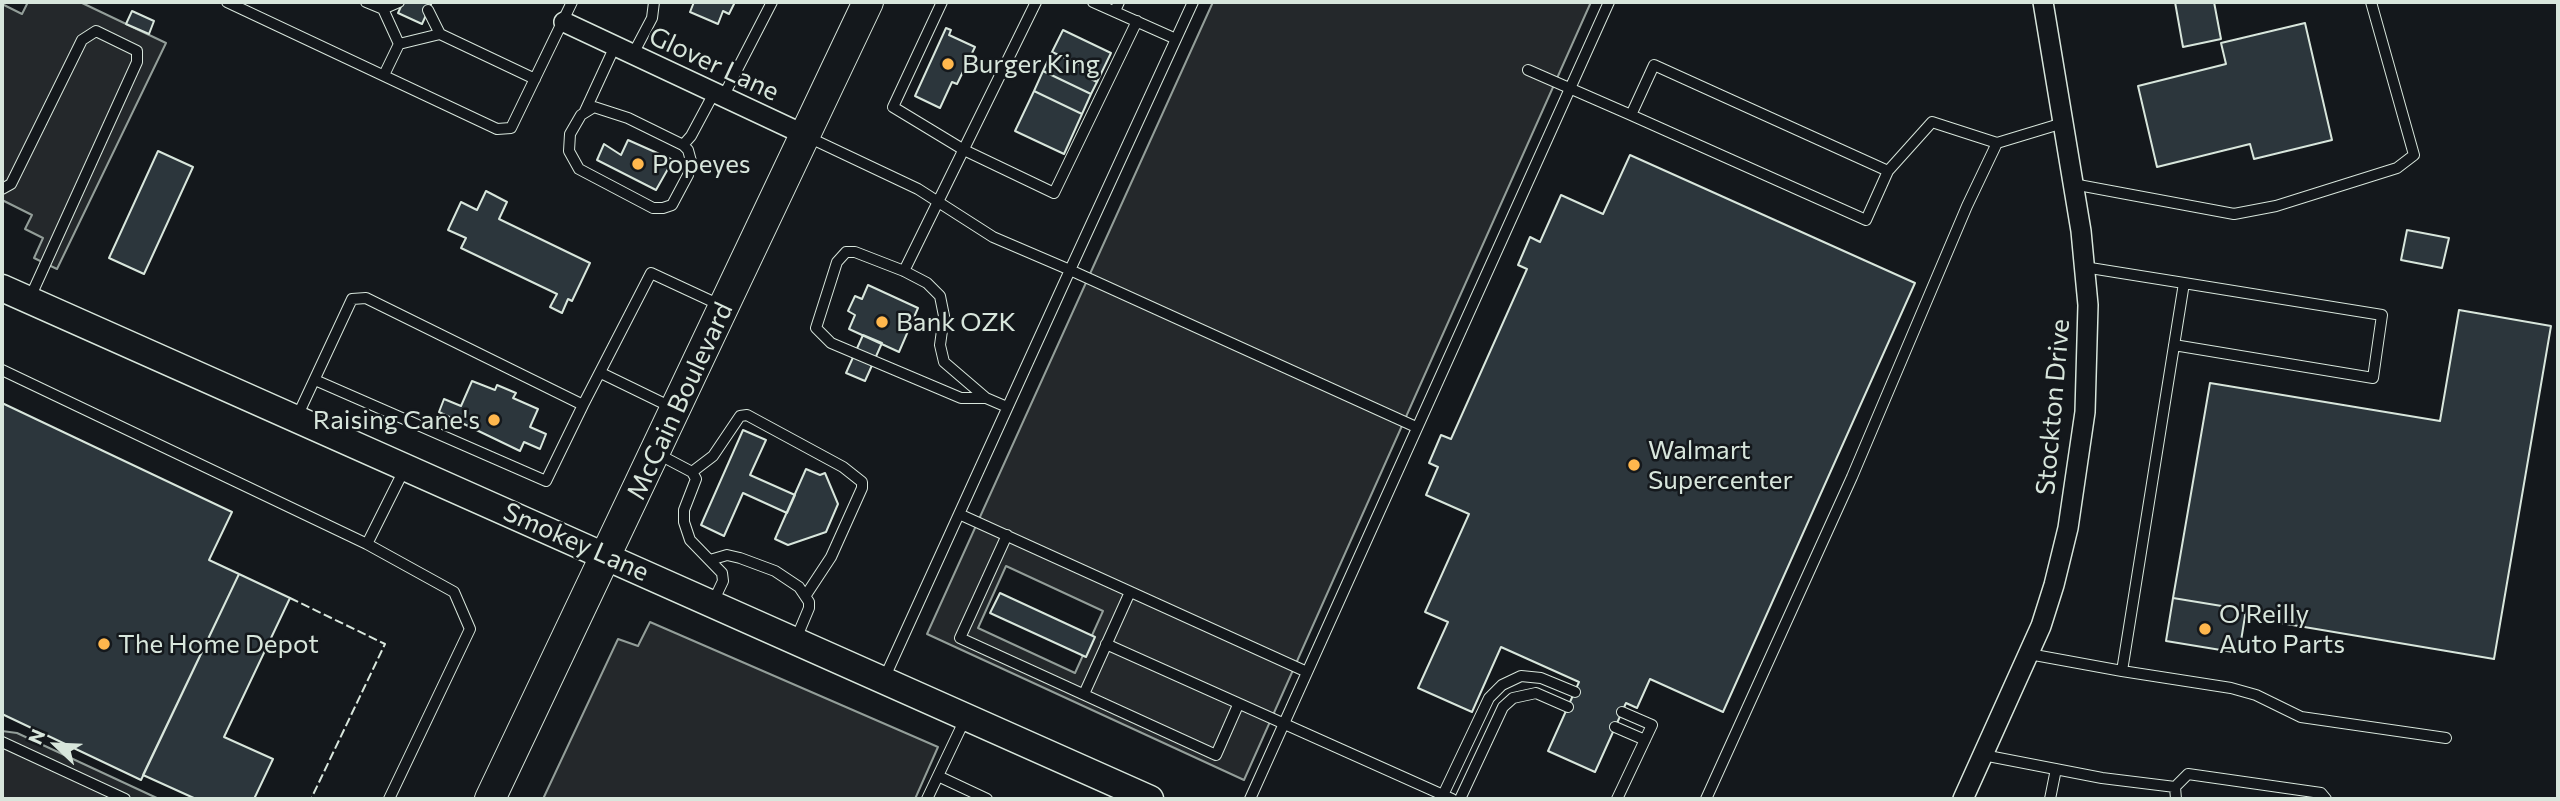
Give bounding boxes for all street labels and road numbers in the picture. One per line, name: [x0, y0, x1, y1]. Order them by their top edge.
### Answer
street label: Glover Lane: [644, 20, 784, 108]
street label: McCain Boulevard: [621, 297, 739, 505]
street label: Stockton Drive: [2030, 318, 2076, 496]
street label: Smokey Lane: [498, 496, 654, 588]

